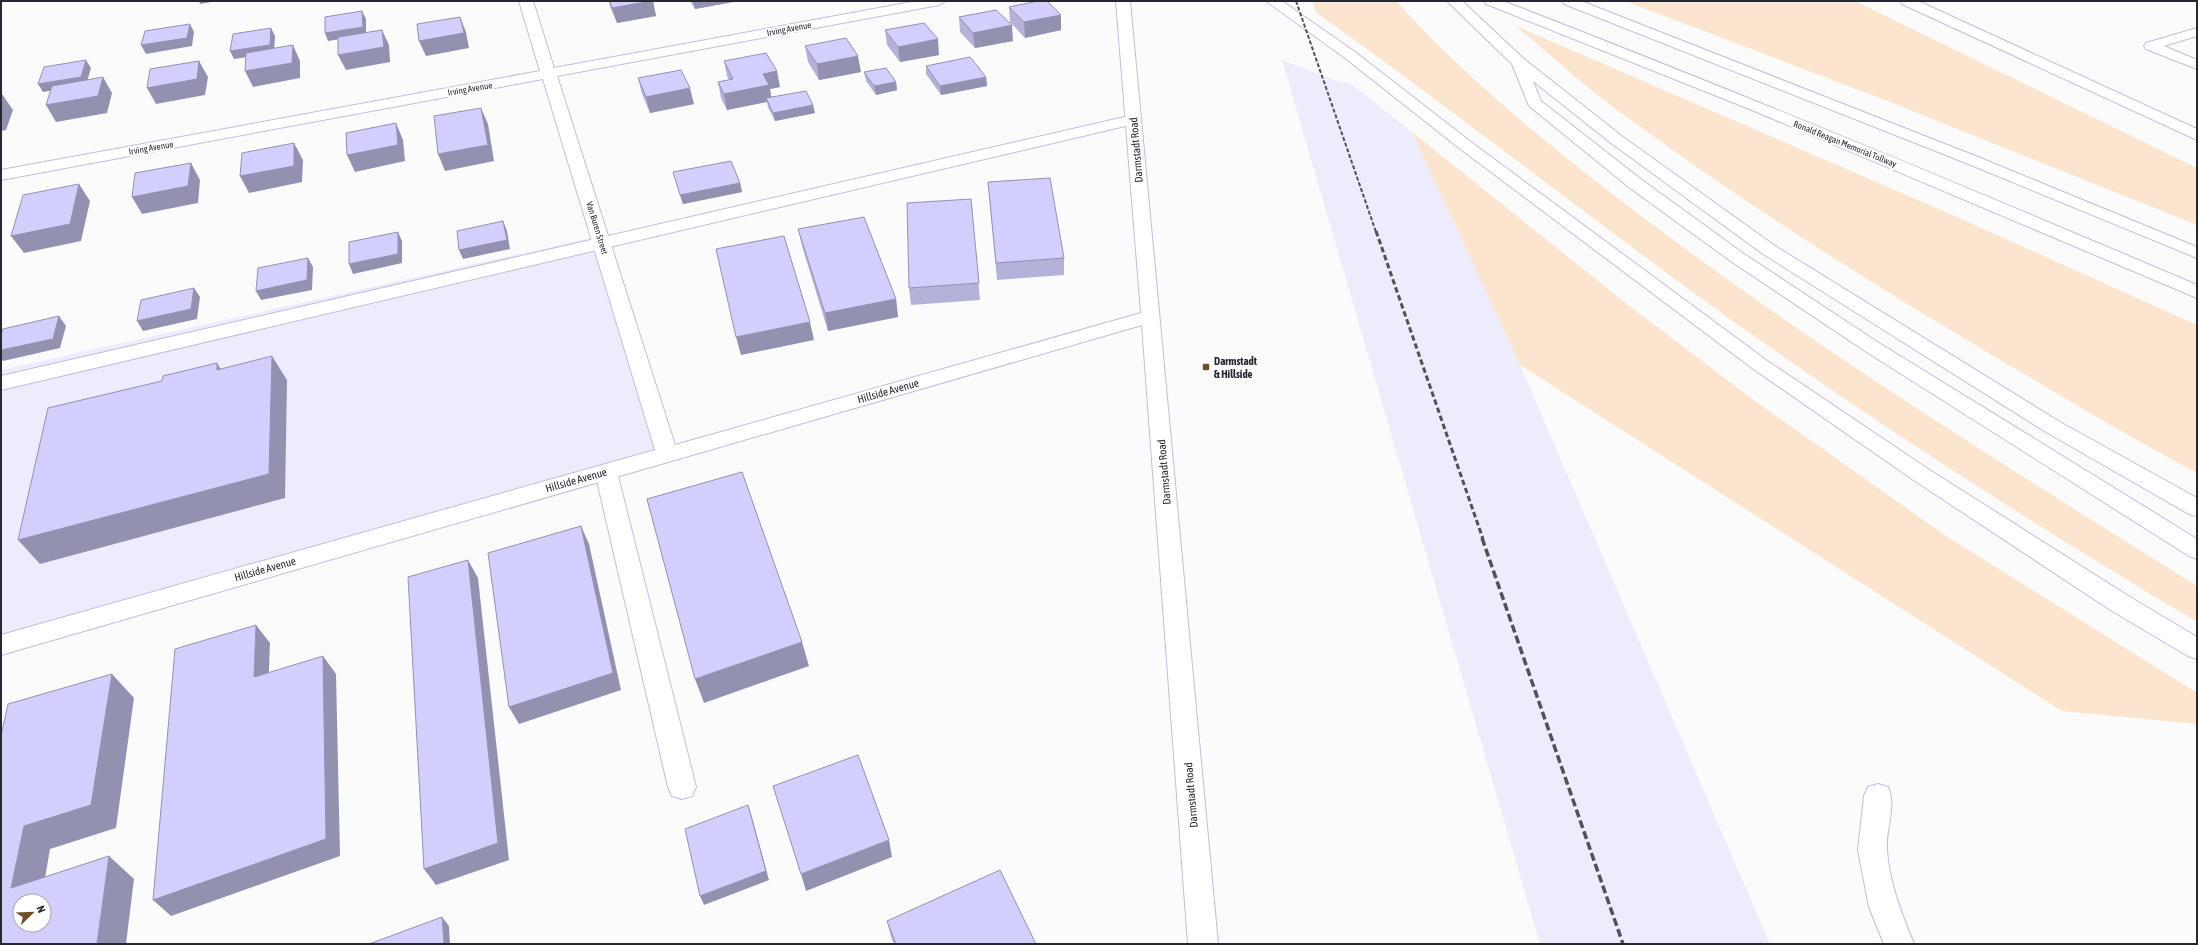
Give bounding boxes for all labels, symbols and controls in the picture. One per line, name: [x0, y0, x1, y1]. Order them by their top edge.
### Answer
street label: Irving Avenue: [766, 20, 812, 38]
street label: Irving Avenue: [447, 80, 493, 98]
street label: Darmstadt Road: [1127, 117, 1145, 183]
street label: Ronald Reagan Memorial Tollway: [1792, 119, 1898, 169]
street label: Irving Avenue: [128, 139, 174, 157]
street label: Van Buren Street: [584, 200, 610, 256]
place label: Darmstadt & Hillside: [1214, 355, 1258, 380]
marker: Darmstadt & Hillside: [1201, 362, 1211, 372]
street label: Hillside Avenue: [856, 377, 920, 405]
street label: Darmstadt Road: [1155, 439, 1173, 505]
street label: Hillside Avenue: [544, 466, 608, 494]
street label: Hillside Avenue: [233, 555, 297, 583]
street label: Darmstadt Road: [1182, 762, 1200, 828]
north arrow: [12, 893, 52, 933]
text: N: [34, 904, 48, 914]

